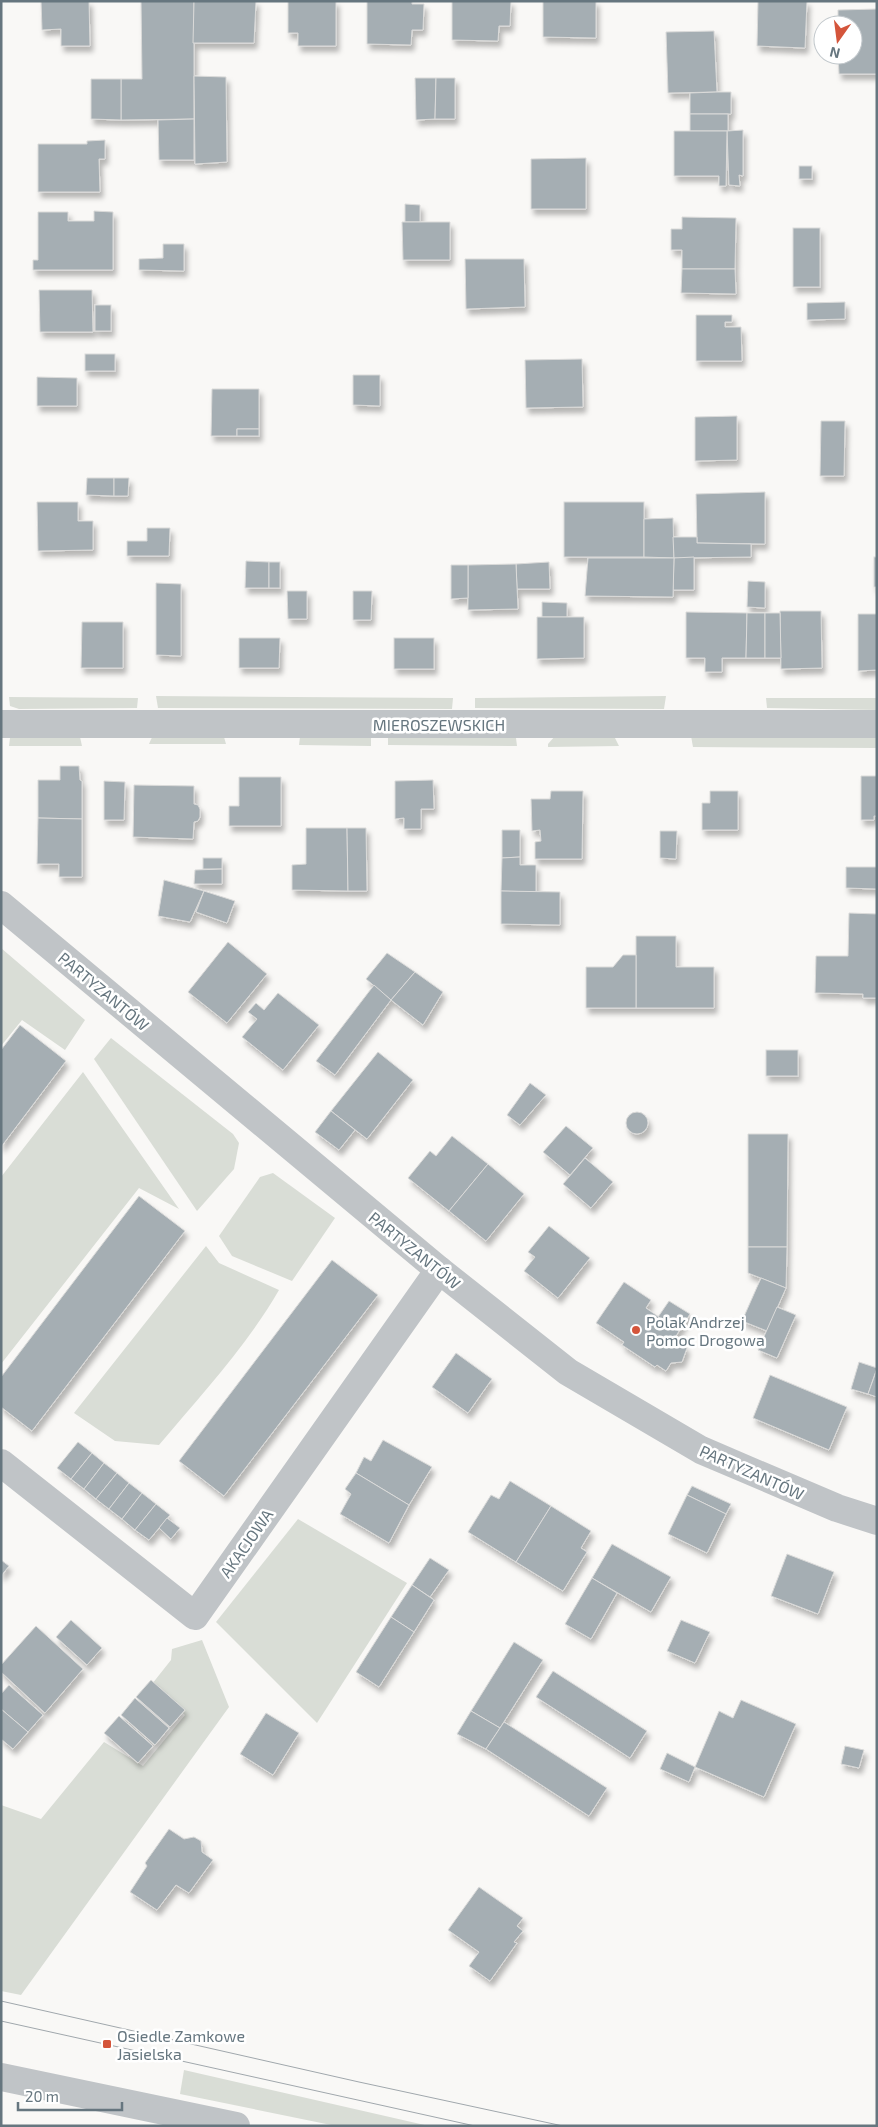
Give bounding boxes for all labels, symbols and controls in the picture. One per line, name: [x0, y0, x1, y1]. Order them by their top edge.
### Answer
north arrow: [813, 15, 863, 65]
text: N: [828, 44, 842, 63]
street label: MIEROSZEWSKICH: [373, 715, 505, 734]
street label: PARTYZANTÓW: [55, 948, 153, 1034]
street label: PARTYZANTÓW: [365, 1207, 465, 1293]
place label: Polak Andrzej Pomoc Drogowa: [646, 1312, 765, 1349]
marker: Polak Andrzej Pomoc Drogowa: [630, 1324, 642, 1336]
street label: PARTYZANTÓW: [697, 1441, 807, 1503]
street label: AKACJOWA: [215, 1505, 277, 1581]
place label: Osiedle Zamkowe Jasielska: [117, 2026, 245, 2063]
marker: Osiedle Zamkowe Jasielska: [101, 2038, 113, 2050]
scale bar: [18, 2080, 121, 2112]
text: 20 m: [25, 2087, 59, 2105]

